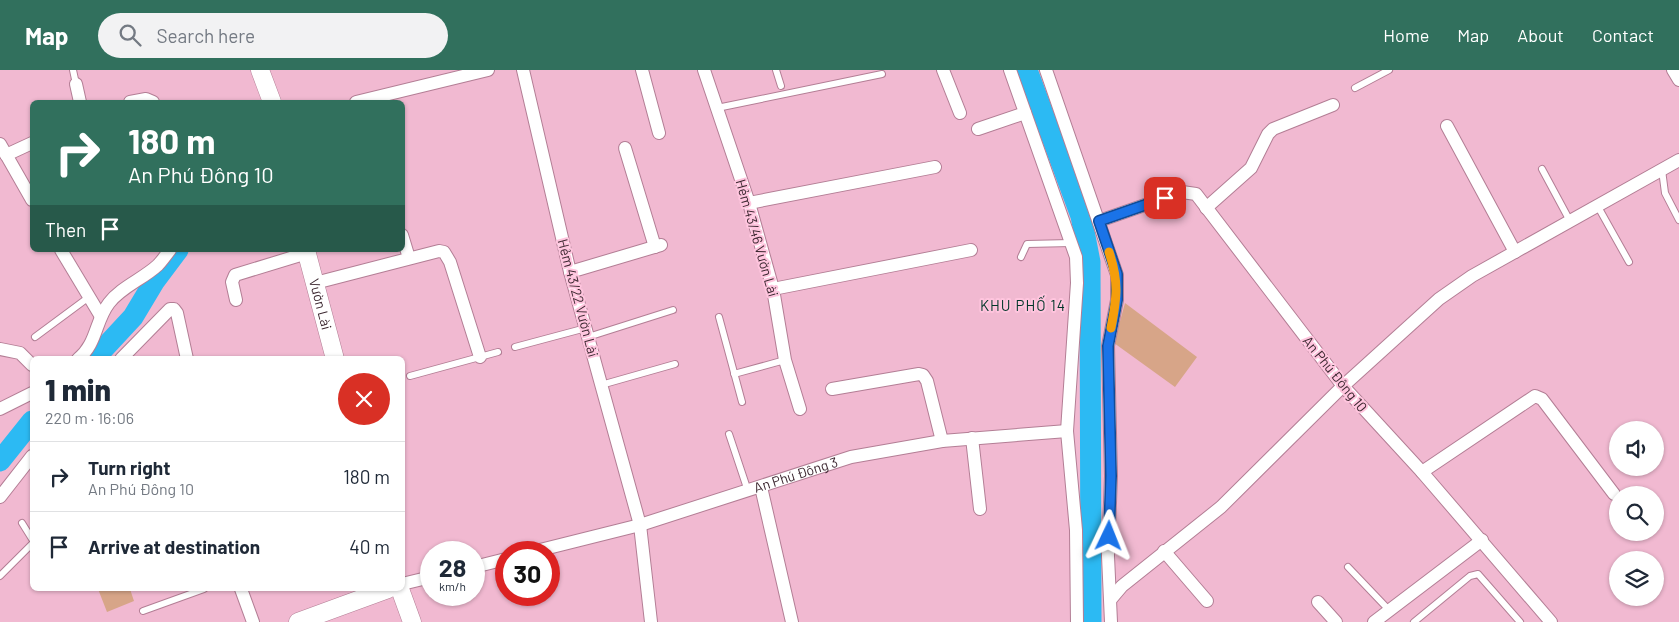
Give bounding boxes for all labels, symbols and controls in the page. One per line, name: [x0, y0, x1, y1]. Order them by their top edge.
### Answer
search box: [98, 13, 448, 58]
text: Map: [25, 21, 68, 50]
icon: search: [116, 21, 144, 49]
text: Search here: [156, 24, 255, 47]
text: Home: [1383, 24, 1429, 46]
text: Map: [1457, 24, 1489, 46]
text: About: [1517, 24, 1564, 46]
text: Contact: [1592, 24, 1654, 46]
text: 180 m: [128, 119, 216, 161]
icon: right: [45, 120, 110, 185]
text: An Phú Đông 10: [128, 161, 274, 187]
street label: Hẻm 43/46 Vườn Lài: [733, 177, 782, 299]
pin: [1144, 177, 1186, 219]
icon: arrive: [1151, 184, 1179, 212]
icon: arrive: [96, 215, 124, 243]
text: Then: [45, 218, 86, 241]
street label: Hẻm 43/22 Vườn Lài: [555, 237, 602, 359]
street label: Vườn Lài: [306, 277, 336, 331]
district label: KHU PHỐ 14: [980, 295, 1066, 314]
street label: An Phú Đông 10: [1300, 332, 1371, 415]
text: 1 min: [45, 371, 111, 407]
button: close: [338, 373, 390, 425]
text: 220 m · 16:06: [45, 408, 134, 427]
map controls: [1609, 421, 1664, 606]
button: sound: [1609, 421, 1664, 476]
street label: An Phú Đông 3: [752, 453, 840, 496]
text: Turn right: [88, 456, 170, 479]
icon: right: [45, 463, 73, 491]
text: 180 m: [343, 465, 390, 488]
text: An Phú Đông 10: [88, 479, 194, 498]
button: search: [1609, 486, 1664, 541]
position arrow: [1082, 509, 1134, 561]
icon: arrive: [45, 533, 73, 561]
text: Arrive at destination: [88, 535, 260, 558]
text: 40 m: [349, 535, 390, 558]
speed limit sign: 30: [495, 541, 560, 606]
button: layers: [1609, 551, 1664, 606]
text: 28: [439, 552, 466, 582]
text: km/h: [439, 579, 466, 593]

